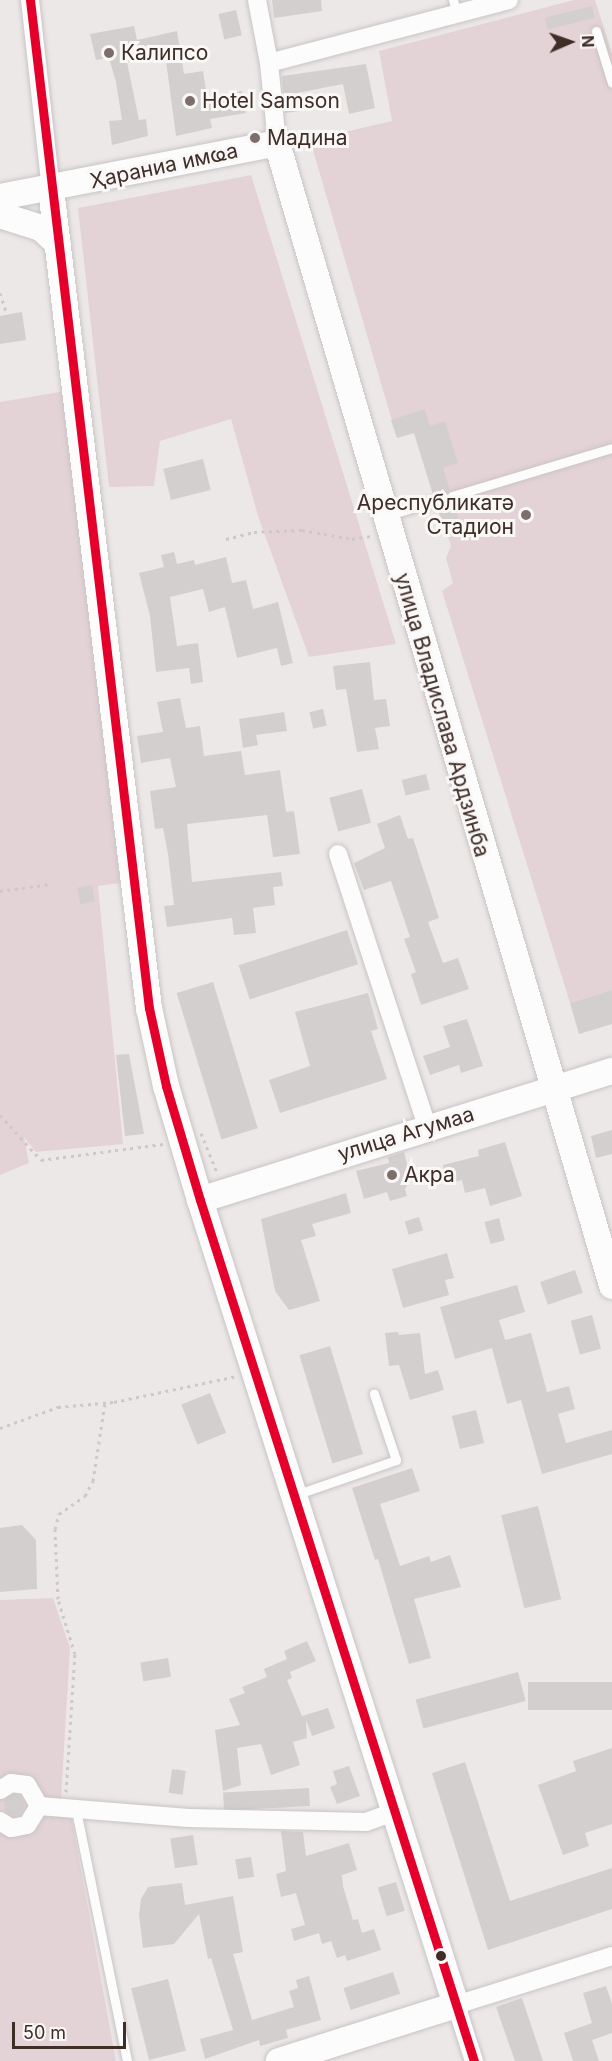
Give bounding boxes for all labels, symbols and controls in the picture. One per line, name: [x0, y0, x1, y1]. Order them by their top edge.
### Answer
north arrow: [540, 12, 600, 72]
text: N: [578, 35, 598, 48]
place label: Калипсо: [121, 40, 208, 66]
marker: Калипсо: [102, 46, 116, 60]
place label: Hotel Samson: [202, 88, 340, 114]
marker: Hotel Samson: [183, 94, 197, 108]
place label: Мадина: [267, 125, 348, 151]
marker: Мадина: [248, 131, 262, 145]
street label: Ҳараниа имҩа: [88, 138, 240, 194]
place label: Ареспубликатә Стадион: [357, 490, 514, 540]
marker: Ареспубликатә Стадион: [519, 508, 533, 522]
street label: улица Владислава Ардзинба: [389, 570, 495, 860]
street label: улица Агумаа: [335, 1101, 477, 1167]
place label: Акра: [404, 1162, 455, 1188]
marker: Акра: [385, 1168, 399, 1182]
unlabelled marker: [435, 1950, 447, 1962]
scale bar: [15, 2010, 129, 2048]
text: 50 m: [23, 2022, 66, 2043]

